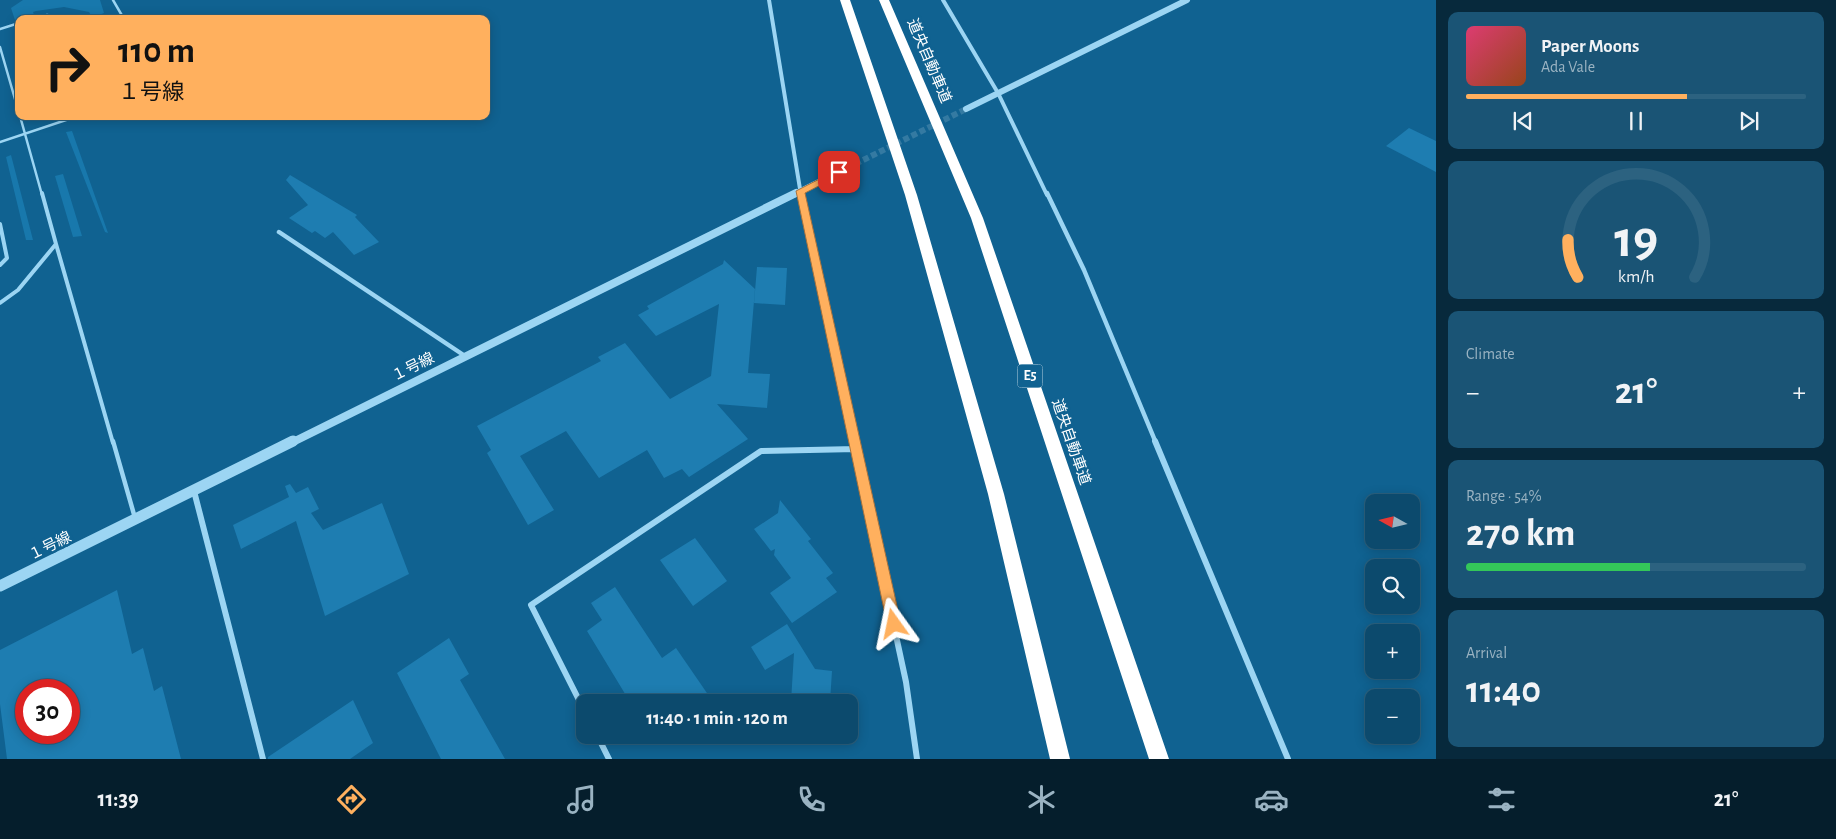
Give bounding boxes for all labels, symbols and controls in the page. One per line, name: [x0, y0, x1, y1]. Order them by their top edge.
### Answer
street label: 道央自動車道: [905, 16, 954, 105]
text: 110 m: [118, 34, 195, 69]
icon: right: [35, 35, 100, 100]
text: Paper Moons: [1541, 37, 1639, 56]
text: Ada Vale: [1541, 59, 1595, 75]
text: １号線: [118, 81, 184, 103]
icon: previous: [1509, 107, 1537, 135]
icon: pause: [1622, 107, 1650, 135]
icon: next: [1735, 107, 1763, 135]
pin: [818, 151, 860, 193]
icon: arrive: [825, 158, 853, 186]
text: 19: [1614, 214, 1658, 266]
text: km/h: [1618, 268, 1654, 286]
text: Climate: [1466, 346, 1515, 362]
street label: １号線: [389, 349, 437, 384]
road number: E5: [1018, 364, 1042, 388]
text: 21°: [1615, 373, 1657, 411]
text: −: [1466, 379, 1479, 407]
text: +: [1793, 379, 1806, 407]
street label: 道央自動車道: [1049, 397, 1094, 487]
text: Range · 54%: [1466, 488, 1542, 504]
north arrow: [1365, 494, 1420, 549]
map controls: [1365, 494, 1420, 744]
text: 270 km: [1466, 515, 1575, 553]
street label: １号線: [26, 528, 74, 563]
button: search: [1365, 559, 1420, 614]
position arrow: [867, 597, 919, 649]
button: +: [1365, 624, 1420, 679]
text: Arrival: [1466, 645, 1507, 661]
text: 11:40: [1466, 672, 1541, 710]
speed limit sign: 30: [15, 679, 80, 744]
button: −: [1365, 689, 1420, 744]
text: 11:40 · 1 min · 120 m: [646, 709, 788, 728]
icon: directions: [334, 782, 369, 817]
icon: music: [564, 782, 599, 817]
icon: phone: [794, 782, 829, 817]
icon: climate: [1024, 782, 1059, 817]
icon: car: [1254, 782, 1289, 817]
icon: filters: [1484, 782, 1519, 817]
text: 11:39: [98, 788, 139, 810]
text: 21°: [1714, 788, 1738, 810]

